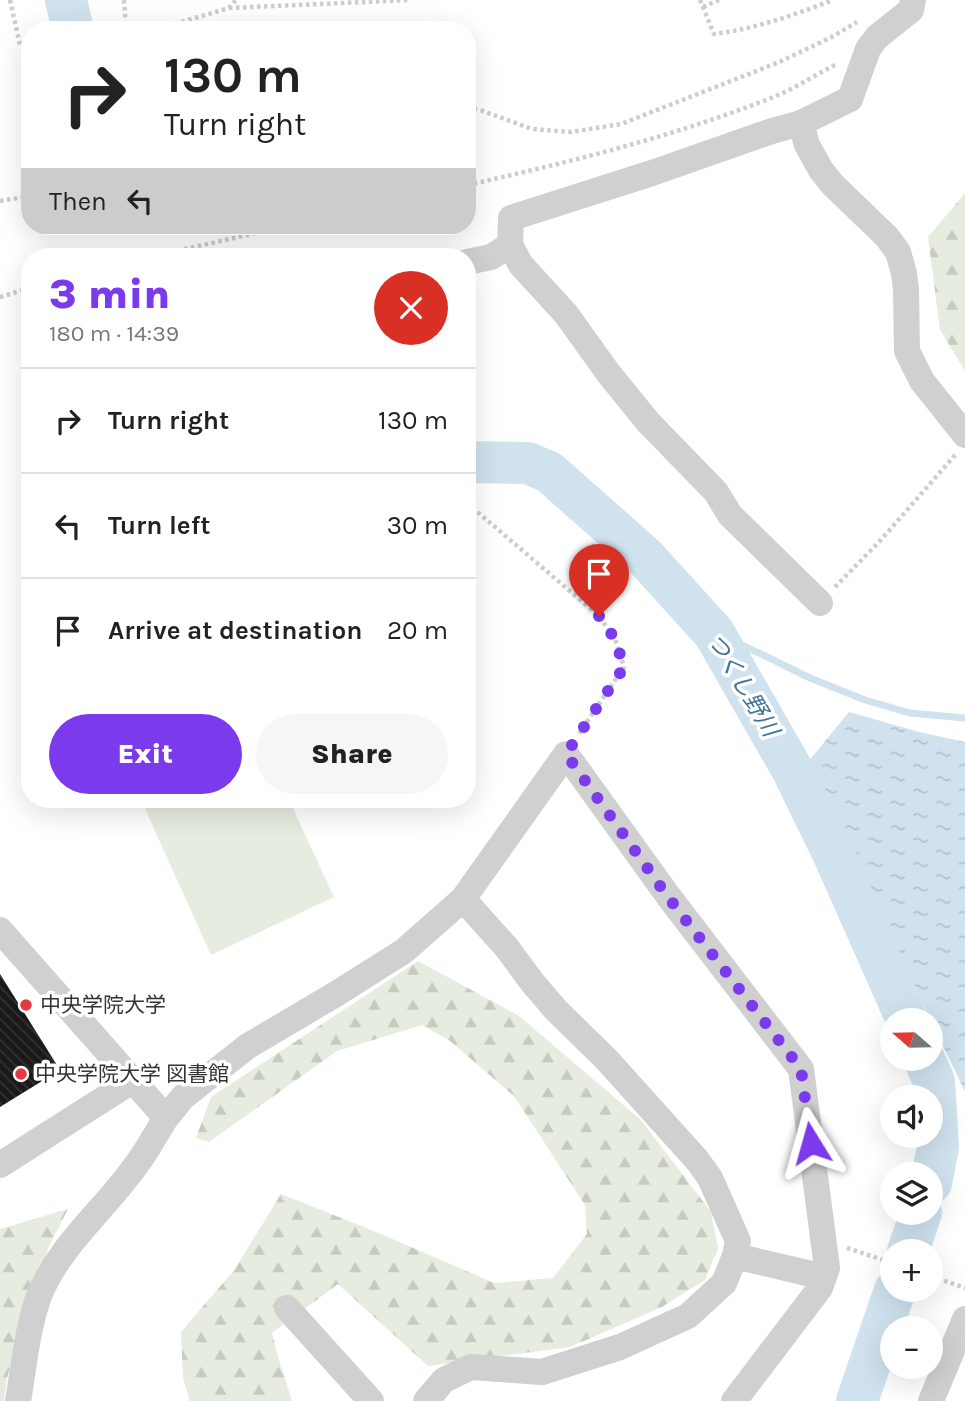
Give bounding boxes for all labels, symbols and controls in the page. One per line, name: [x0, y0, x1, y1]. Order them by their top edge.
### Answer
text: 130 m: [164, 47, 302, 104]
icon: right: [49, 49, 140, 140]
text: Turn right: [164, 106, 306, 143]
icon: left: [121, 182, 159, 220]
text: Then: [49, 186, 107, 217]
text: 3 min: [49, 269, 170, 319]
button: close: [374, 271, 448, 345]
text: 180 m · 14:39: [49, 320, 179, 347]
icon: right: [49, 402, 87, 440]
text: Turn right: [108, 405, 229, 436]
text: 130 m: [378, 405, 448, 436]
icon: left: [49, 507, 87, 545]
text: Turn left: [108, 510, 210, 541]
text: 30 m: [387, 510, 448, 541]
pin: [569, 544, 629, 616]
icon: arrive: [580, 555, 618, 593]
icon: arrive: [49, 612, 87, 650]
text: Arrive at destination: [108, 615, 362, 646]
text: 20 m: [387, 615, 448, 646]
water label: つくし野川: [702, 629, 786, 744]
button: Exit: [49, 714, 242, 794]
button: Share: [256, 714, 448, 794]
place label: 中央学院大学: [40, 993, 166, 1017]
marker: 中央学院大学: [18, 997, 34, 1013]
north arrow: [880, 1008, 943, 1071]
map controls: [880, 1008, 943, 1379]
place label: 中央学院大学 図書館: [35, 1062, 229, 1086]
marker: 中央学院大学 図書館: [13, 1066, 29, 1082]
button: sound: [880, 1085, 943, 1148]
position arrow: [774, 1106, 848, 1180]
button: layers: [880, 1162, 943, 1225]
button: +: [880, 1239, 943, 1302]
button: −: [880, 1316, 943, 1379]

